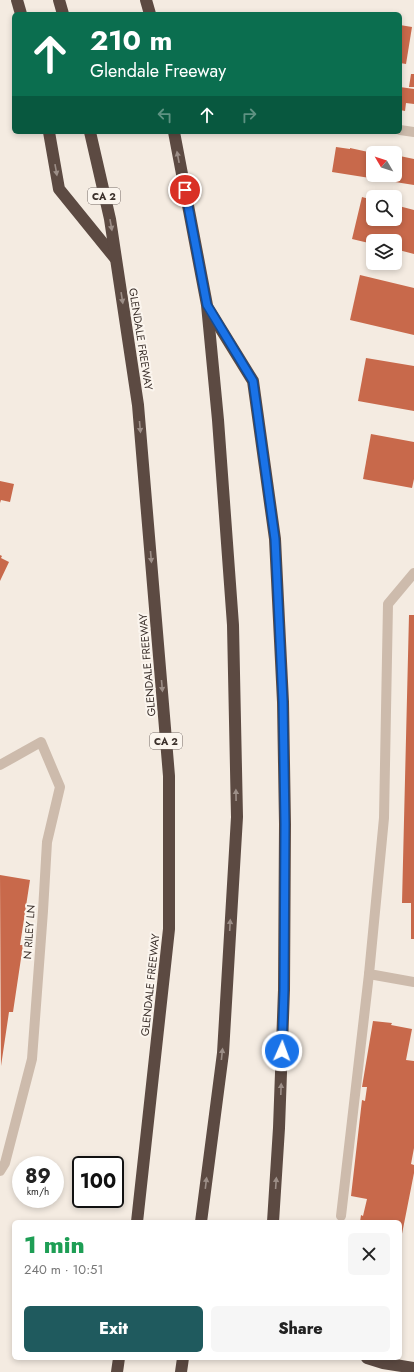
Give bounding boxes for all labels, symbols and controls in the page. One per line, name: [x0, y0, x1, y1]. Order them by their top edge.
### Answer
text: 210 m: [90, 20, 173, 61]
icon: ahead: [24, 28, 76, 80]
text: Glendale Freeway: [90, 58, 226, 84]
icon: left: [154, 104, 176, 126]
icon: ahead: [196, 104, 218, 126]
icon: right: [238, 104, 260, 126]
north arrow: [366, 146, 402, 182]
map controls: [366, 146, 402, 270]
one-way arrow: [175, 151, 181, 163]
one-way arrow: [53, 164, 59, 176]
pin: [168, 173, 202, 207]
icon: arrive: [174, 179, 196, 201]
road number: CA 2: [88, 188, 120, 204]
button: search: [366, 190, 402, 226]
one-way arrow: [108, 219, 114, 231]
button: layers: [366, 234, 402, 270]
street label: GLENDALE FREEWAY: [125, 287, 157, 392]
one-way arrow: [119, 292, 125, 305]
one-way arrow: [137, 421, 143, 433]
one-way arrow: [148, 551, 154, 563]
street label: GLENDALE FREEWAY: [134, 612, 159, 717]
one-way arrow: [158, 680, 165, 692]
road number: CA 2: [150, 733, 182, 749]
one-way arrow: [233, 788, 239, 801]
street label: N RILEY LN: [19, 904, 39, 960]
one-way arrow: [227, 919, 234, 931]
street label: GLENDALE FREEWAY: [137, 932, 163, 1037]
position arrow: [261, 1030, 303, 1072]
one-way arrow: [219, 1048, 226, 1060]
one-way arrow: [277, 1083, 284, 1095]
speed limit sign: 100: [72, 1156, 124, 1208]
text: 89: [25, 1162, 51, 1191]
one-way arrow: [203, 1177, 209, 1189]
one-way arrow: [272, 1177, 279, 1189]
text: km/h: [27, 1184, 49, 1199]
text: 1 min: [24, 1227, 85, 1262]
button: close: [348, 1233, 390, 1275]
text: 240 m · 10:51: [24, 1260, 103, 1279]
button: Exit: [24, 1306, 203, 1352]
button: Share: [211, 1306, 390, 1352]

